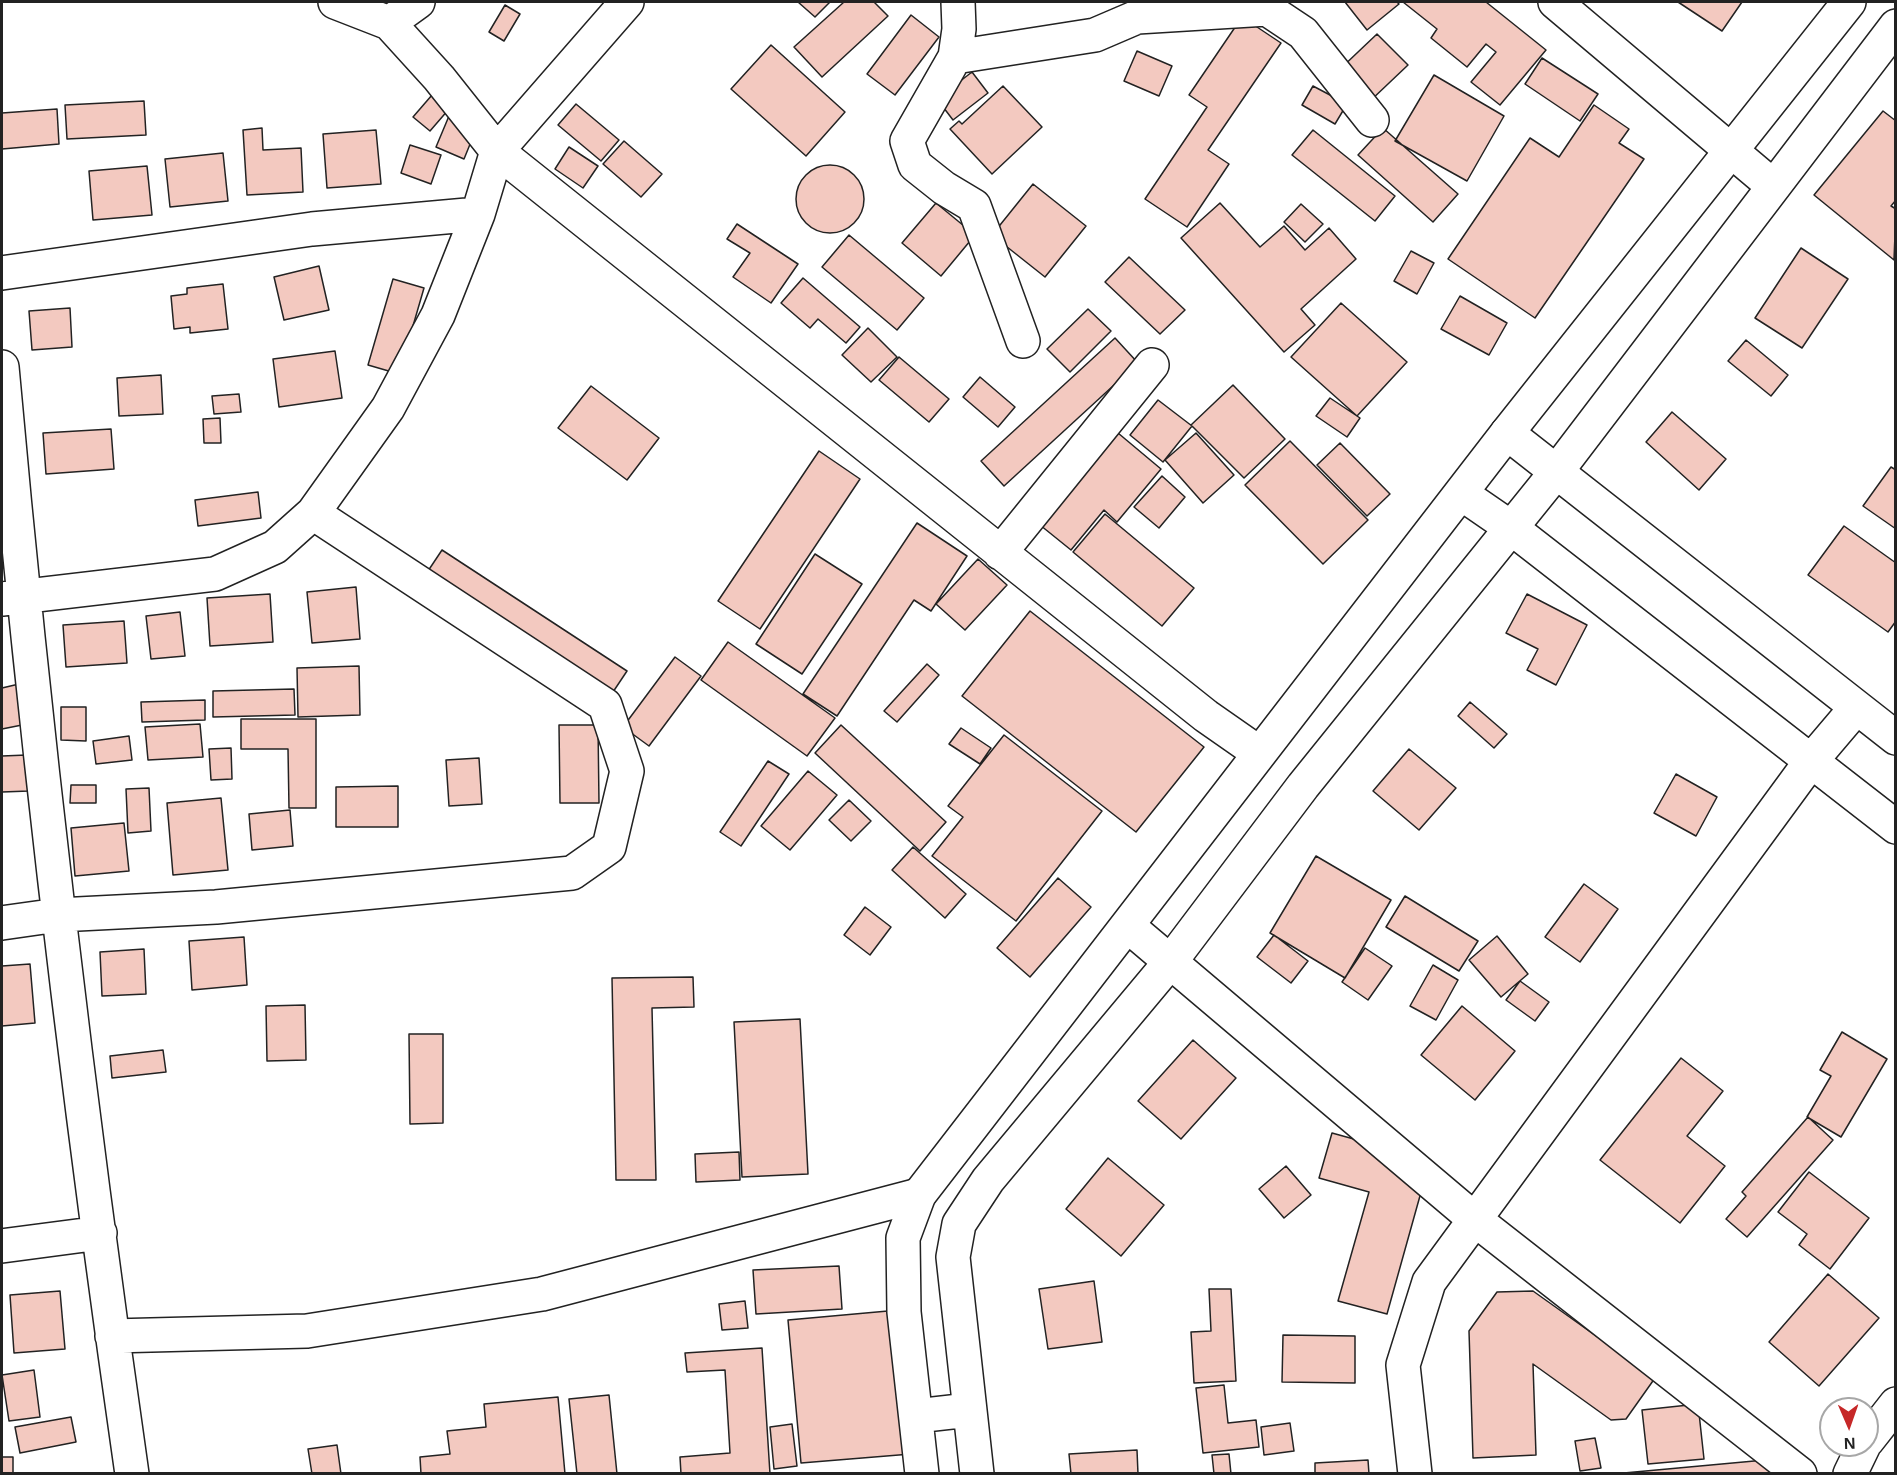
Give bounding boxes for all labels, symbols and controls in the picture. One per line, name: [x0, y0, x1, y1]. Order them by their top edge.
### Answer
north arrow: [1819, 1397, 1879, 1457]
text: N: [1844, 1435, 1856, 1452]

